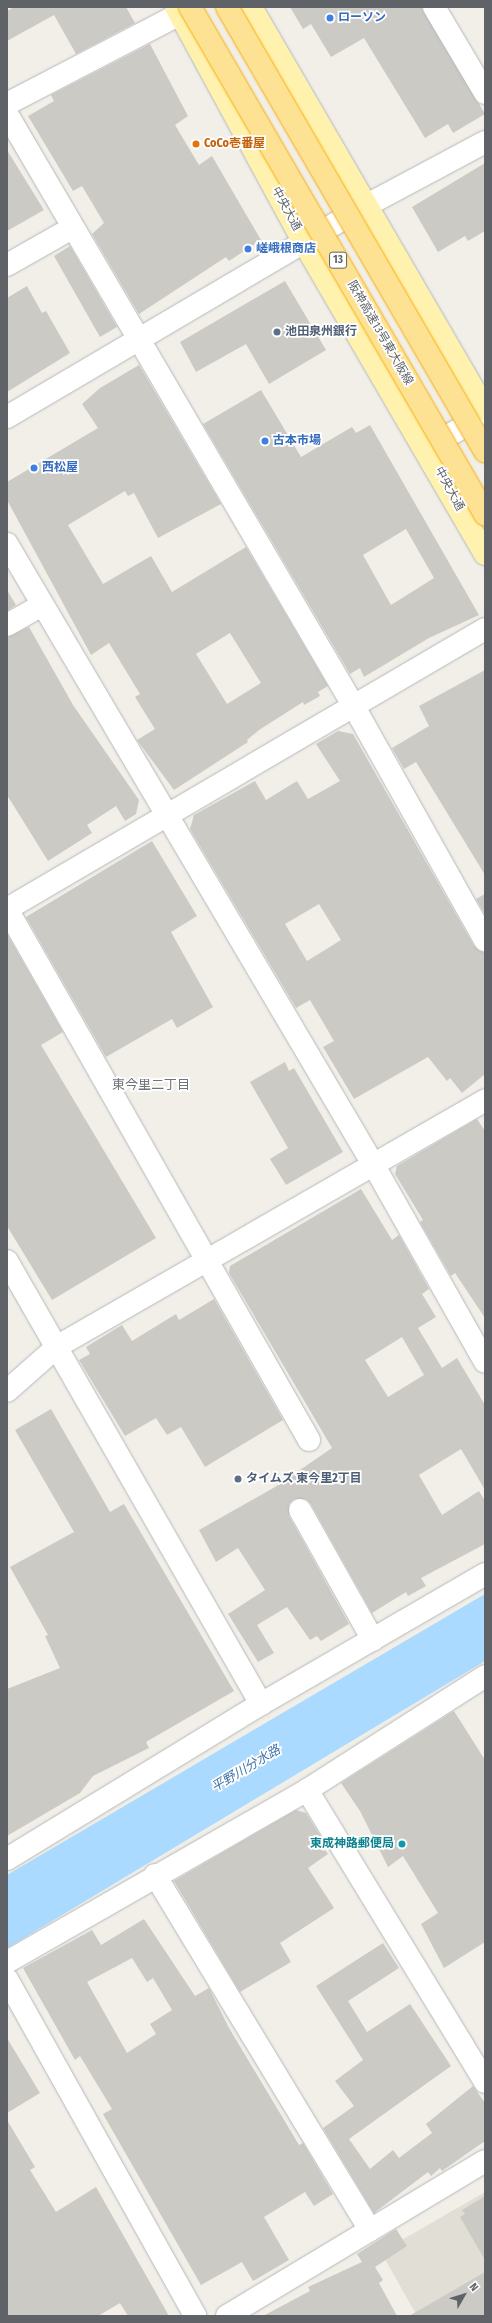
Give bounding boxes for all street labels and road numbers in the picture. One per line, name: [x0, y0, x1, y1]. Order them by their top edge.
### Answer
street label: 中央大通: [268, 185, 304, 233]
road number: 13: [329, 251, 347, 269]
street label: 阪神高速13号東大阪線: [344, 278, 416, 388]
street label: 中央大通: [431, 465, 467, 513]

